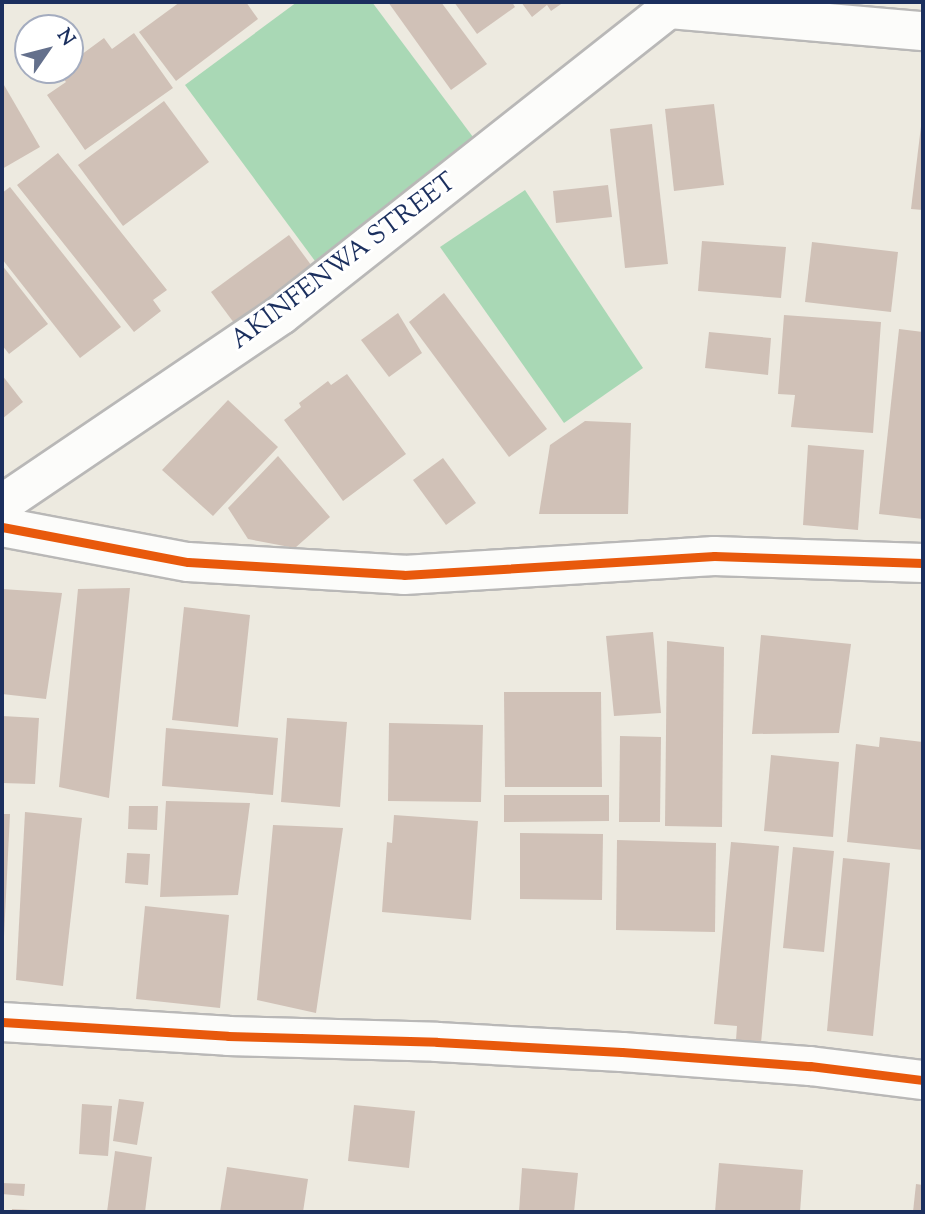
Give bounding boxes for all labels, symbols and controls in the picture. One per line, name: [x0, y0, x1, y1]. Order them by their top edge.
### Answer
north arrow: [14, 14, 84, 84]
text: N: [50, 24, 80, 52]
street label: AKINFENWA STREET: [225, 167, 463, 357]

